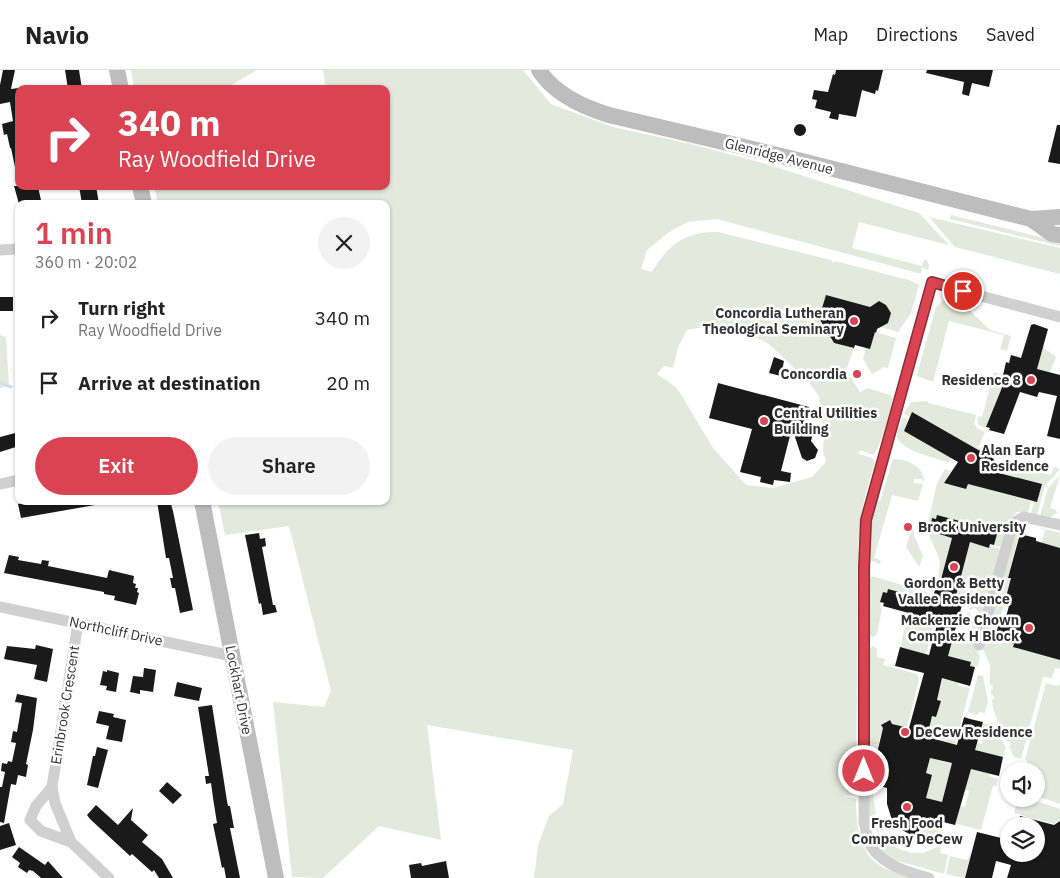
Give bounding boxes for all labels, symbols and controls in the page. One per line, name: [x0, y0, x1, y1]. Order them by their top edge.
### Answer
text: Navio: [25, 19, 89, 51]
text: Map: [813, 23, 848, 46]
text: Directions: [876, 23, 958, 46]
text: Saved: [986, 23, 1035, 46]
text: 340 m: [118, 100, 221, 146]
icon: right: [35, 105, 100, 170]
street label: Glenridge Avenue: [723, 134, 835, 178]
text: Ray Woodfield Drive: [118, 144, 316, 173]
text: 1 min: [35, 213, 113, 252]
button: close: [318, 217, 370, 269]
text: 360 m · 20:02: [35, 252, 137, 272]
pin: [942, 270, 984, 312]
icon: arrive: [949, 277, 977, 305]
text: Turn right: [78, 296, 165, 320]
icon: right: [35, 304, 63, 332]
place label: Concordia Lutheran Theological Seminary: [702, 304, 845, 338]
text: 340 m: [315, 306, 370, 330]
marker: Concordia Lutheran Theological Seminary: [848, 315, 860, 327]
text: Ray Woodfield Drive: [78, 320, 222, 340]
place label: Concordia: [781, 365, 847, 383]
marker: Concordia: [851, 368, 863, 380]
icon: arrive: [35, 369, 63, 397]
text: Arrive at destination: [78, 371, 261, 395]
text: 20 m: [326, 371, 370, 395]
place label: Residence 8: [941, 371, 1021, 389]
marker: Residence 8: [1025, 374, 1037, 386]
place label: Central Utilities Building: [774, 404, 877, 438]
marker: Central Utilities Building: [758, 415, 770, 427]
button: Exit: [35, 437, 198, 495]
button: Share: [208, 437, 370, 495]
place label: Alan Earp Residence: [981, 441, 1049, 475]
marker: Alan Earp Residence: [965, 452, 977, 464]
place label: Brock University: [918, 518, 1027, 536]
marker: Brock University: [902, 521, 914, 533]
marker: Gordon & Betty Vallee Residence: [948, 561, 960, 573]
place label: Gordon & Betty Vallee Residence: [898, 574, 1010, 608]
place label: Mackenzie Chown Complex H Block: [901, 611, 1020, 645]
street label: Northcliff Drive: [68, 612, 165, 650]
marker: Mackenzie Chown Complex H Block: [1023, 622, 1035, 634]
street label: Erinbrook Crescent: [47, 644, 83, 766]
street label: Lockhart Drive: [222, 644, 257, 736]
place label: DeCew Residence: [915, 723, 1033, 741]
marker: DeCew Residence: [899, 726, 911, 738]
position arrow: [837, 744, 889, 796]
map controls: [1000, 762, 1045, 862]
button: sound: [1000, 762, 1045, 807]
marker: Fresh Food Company DeCew: [901, 801, 913, 813]
place label: Fresh Food Company DeCew: [851, 814, 963, 848]
button: layers: [1000, 817, 1045, 862]

